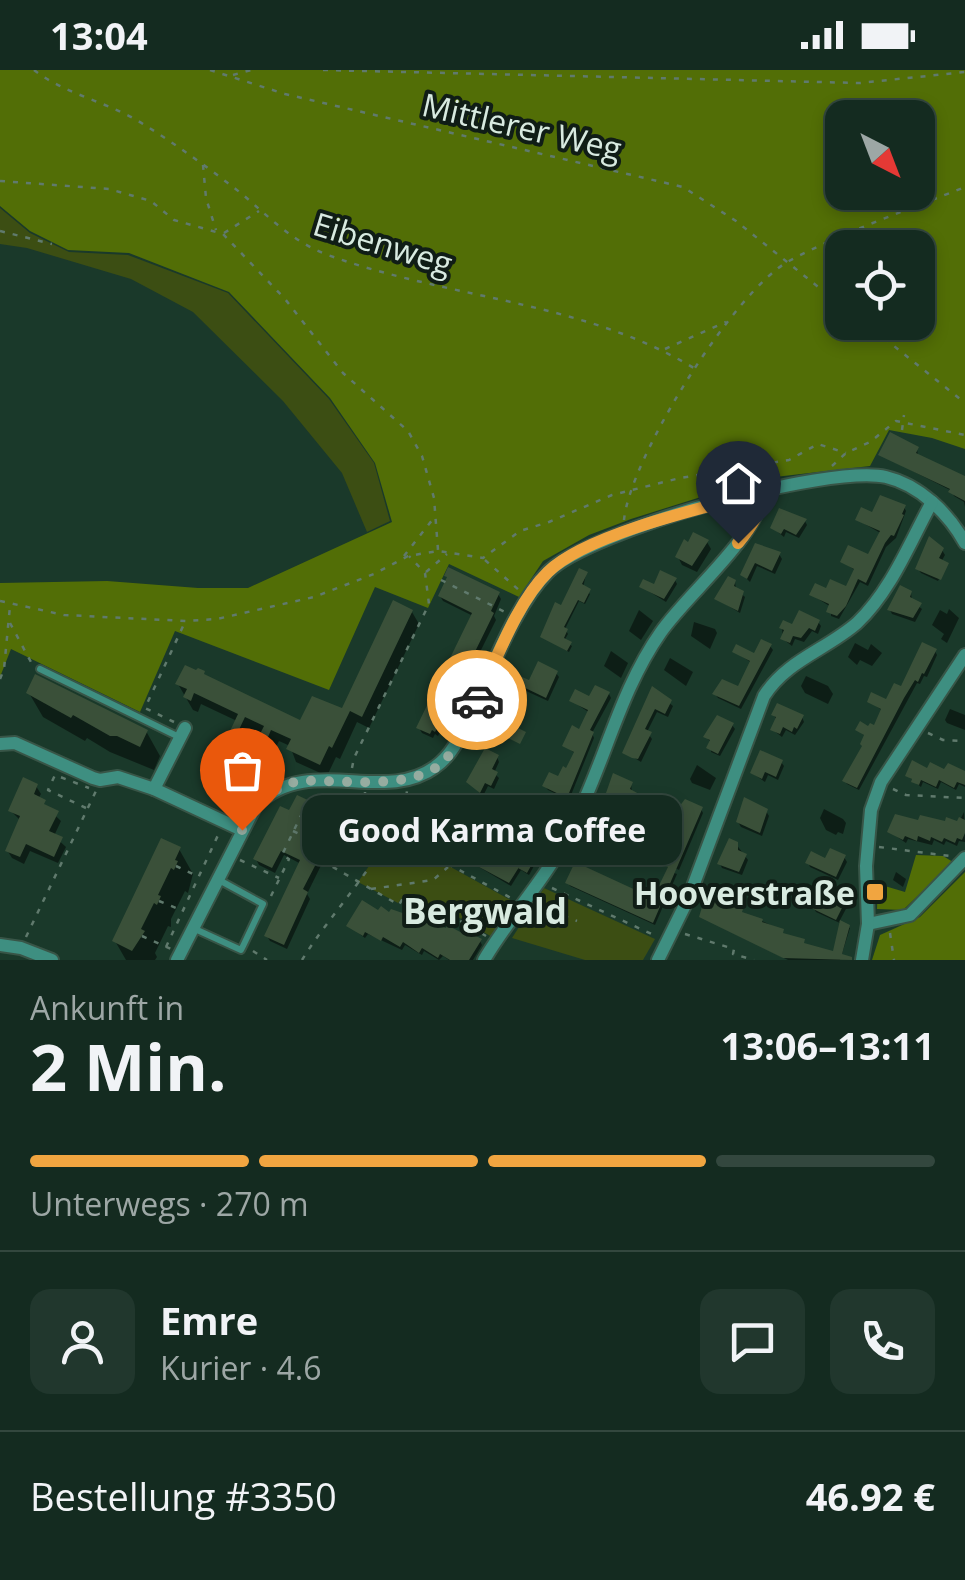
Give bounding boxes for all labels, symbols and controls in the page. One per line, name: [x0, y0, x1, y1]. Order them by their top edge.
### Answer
text: 13:04: [50, 9, 148, 61]
street label: Mittlerer Weg: [418, 82, 626, 170]
north arrow: [825, 100, 935, 210]
map controls: [825, 100, 935, 340]
street label: Eibenweg: [308, 202, 458, 284]
button: locate: [825, 230, 935, 340]
pin: [696, 441, 781, 544]
icon: home: [711, 456, 766, 511]
courier: [427, 650, 527, 750]
icon: car: [450, 673, 505, 728]
pin: [200, 728, 285, 831]
icon: bag: [215, 743, 270, 798]
callout: Good Karma Coffee: [302, 795, 682, 865]
text: Good Karma Coffee: [338, 808, 646, 851]
place label: Hooverstraße: [634, 871, 855, 914]
marker: Hooverstraße: [864, 881, 886, 903]
district label: Bergwald: [403, 887, 567, 934]
text: Ankunft in: [30, 986, 184, 1029]
text: 13:06–13:11: [721, 1019, 935, 1071]
text: 2 Min.: [30, 1022, 226, 1110]
text: Unterwegs · 270 m: [30, 1182, 309, 1225]
button: person: [30, 1289, 135, 1394]
button: chat: [700, 1289, 805, 1394]
button: phone: [830, 1289, 935, 1394]
text: Emre: [160, 1294, 258, 1346]
text: Kurier · 4.6: [160, 1346, 321, 1389]
text: Bestellung #3350: [30, 1470, 337, 1522]
text: 46.92 €: [806, 1470, 935, 1522]

